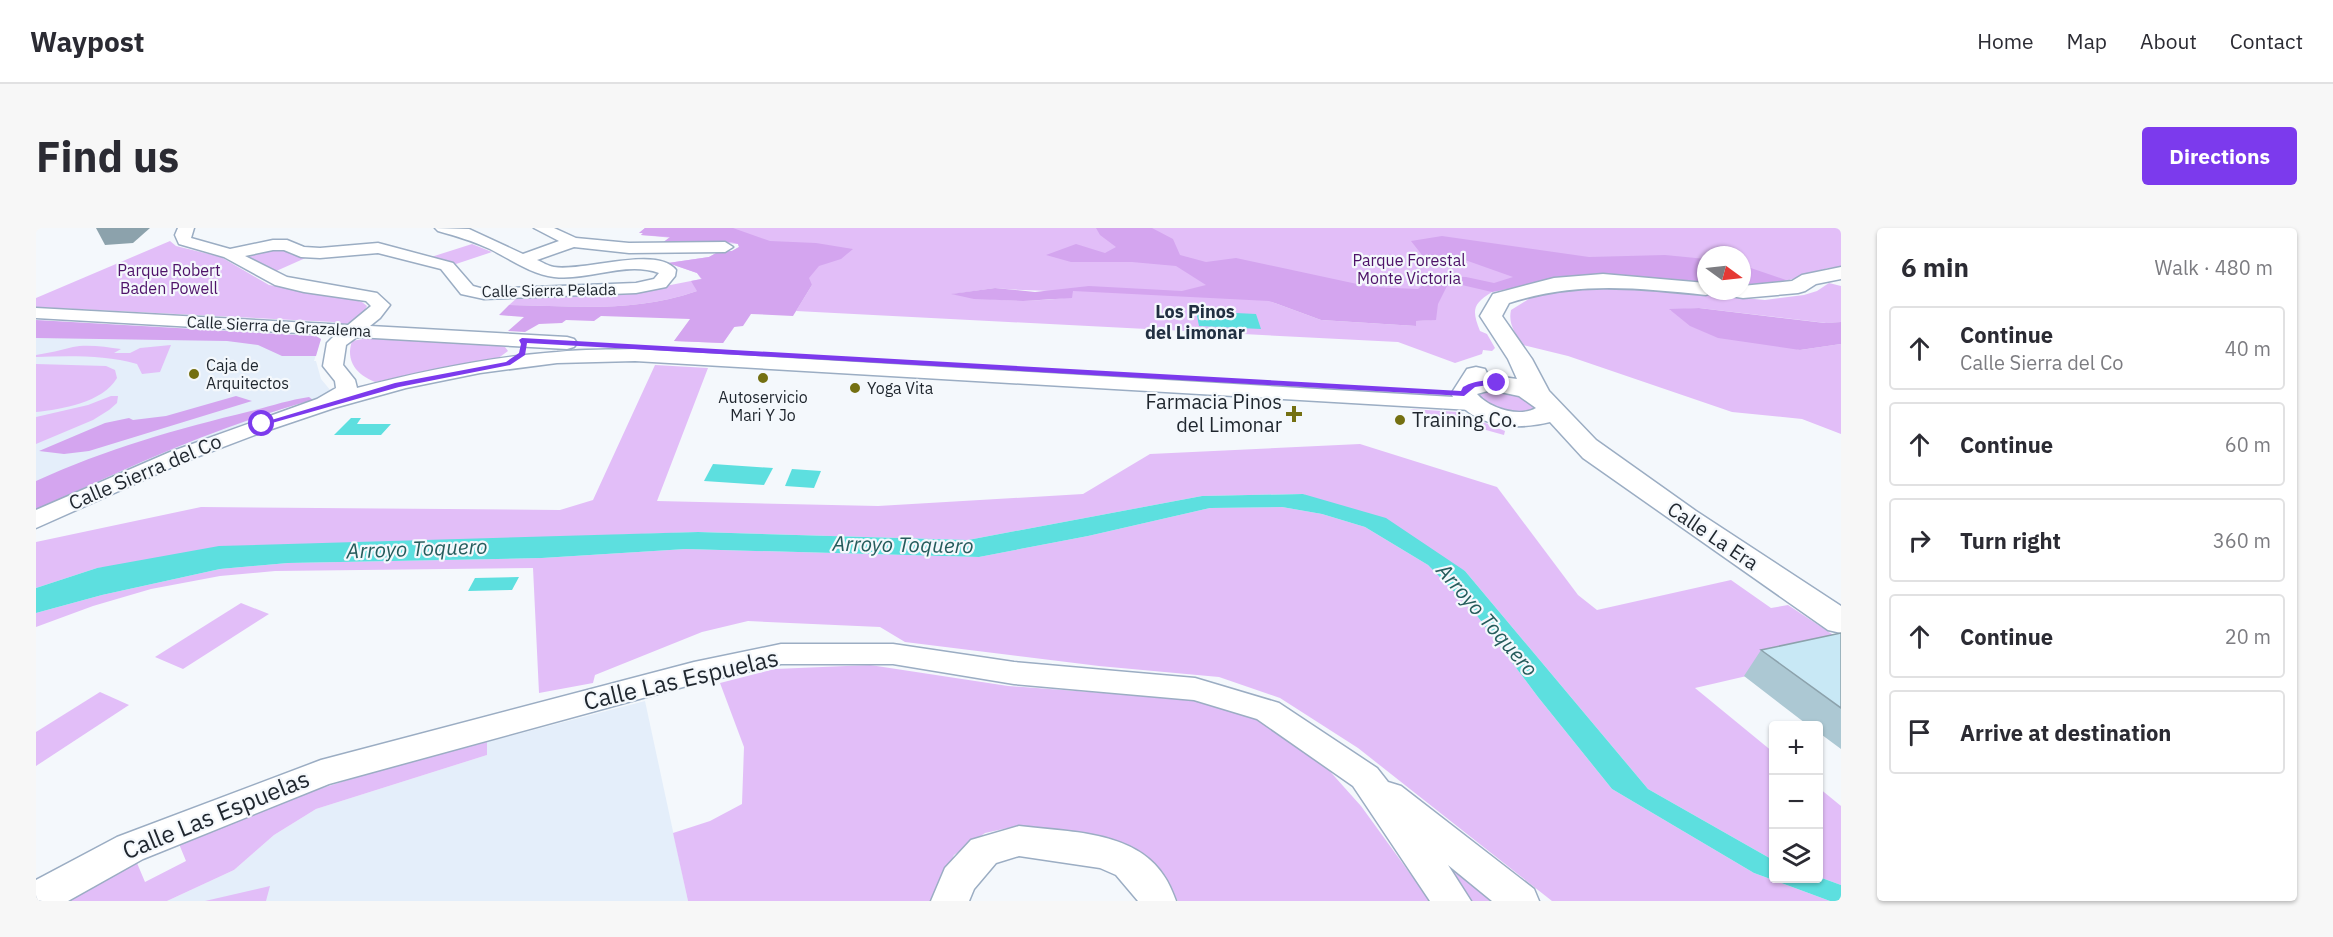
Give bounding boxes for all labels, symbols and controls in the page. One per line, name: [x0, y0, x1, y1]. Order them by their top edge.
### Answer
text: Waypost: [30, 23, 144, 60]
text: Home: [1977, 27, 2034, 55]
text: Map: [2067, 27, 2107, 55]
text: About: [2140, 27, 2197, 55]
text: Contact: [2230, 27, 2303, 55]
button: Directions: [2142, 127, 2297, 185]
text: Find us: [36, 129, 179, 184]
north arrow: [1697, 246, 1751, 300]
park label: Parque Forestal Monte Victoria: [1352, 250, 1466, 288]
text: 6 min: [1901, 250, 1969, 284]
text: Walk · 480 m: [2155, 254, 2273, 281]
park label: Parque Robert Baden Powell: [117, 260, 221, 298]
street label: Calle Sierra Pelada: [482, 279, 617, 301]
district label: Los Pinos del Limonar: [1145, 300, 1245, 344]
street label: Calle Sierra de Grazalema: [186, 311, 372, 341]
text: Continue: [1960, 320, 2053, 349]
icon: ahead: [1903, 332, 1936, 365]
text: 40 m: [2225, 335, 2271, 362]
text: Calle Sierra del Co: [1960, 349, 2124, 376]
place label: Caja de Arquitectos: [206, 355, 289, 393]
marker: Caja de Arquitectos: [187, 367, 201, 381]
route end: [1483, 369, 1509, 395]
marker: Autoservicio Mari Y Jo: [756, 371, 770, 385]
place label: Yoga Vita: [867, 378, 934, 398]
marker: Yoga Vita: [848, 381, 862, 395]
place label: Autoservicio Mari Y Jo: [718, 387, 808, 425]
place label: Farmacia Pinos del Limonar: [1146, 388, 1282, 438]
place label: Training Co.: [1412, 406, 1517, 433]
marker: Farmacia Pinos del Limonar: [1287, 407, 1301, 421]
route start: [248, 410, 274, 436]
marker: Training Co.: [1393, 413, 1407, 427]
street label: Calle Sierra del Co: [64, 427, 225, 516]
icon: ahead: [1903, 428, 1936, 461]
text: Continue: [1960, 430, 2053, 459]
text: 60 m: [2225, 431, 2271, 458]
street label: Calle La Era: [1662, 495, 1764, 576]
icon: right: [1903, 524, 1936, 557]
text: Turn right: [1960, 526, 2061, 555]
text: 360 m: [2213, 527, 2271, 554]
water label: Arroyo Toquero: [831, 529, 974, 559]
water label: Arroyo Toquero: [345, 532, 488, 564]
water label: Arroyo Toquero: [1430, 556, 1545, 682]
icon: ahead: [1903, 620, 1936, 653]
text: Continue: [1960, 622, 2053, 651]
text: 20 m: [2225, 623, 2271, 650]
street label: Calle Las Espuelas: [580, 641, 781, 717]
icon: arrive: [1903, 716, 1936, 749]
text: Arrive at destination: [1960, 718, 2171, 747]
map controls: [1769, 721, 1823, 883]
button: +: [1769, 721, 1823, 775]
street label: Calle Las Espuelas: [117, 762, 314, 866]
button: −: [1769, 775, 1823, 829]
button: layers: [1769, 829, 1823, 883]

